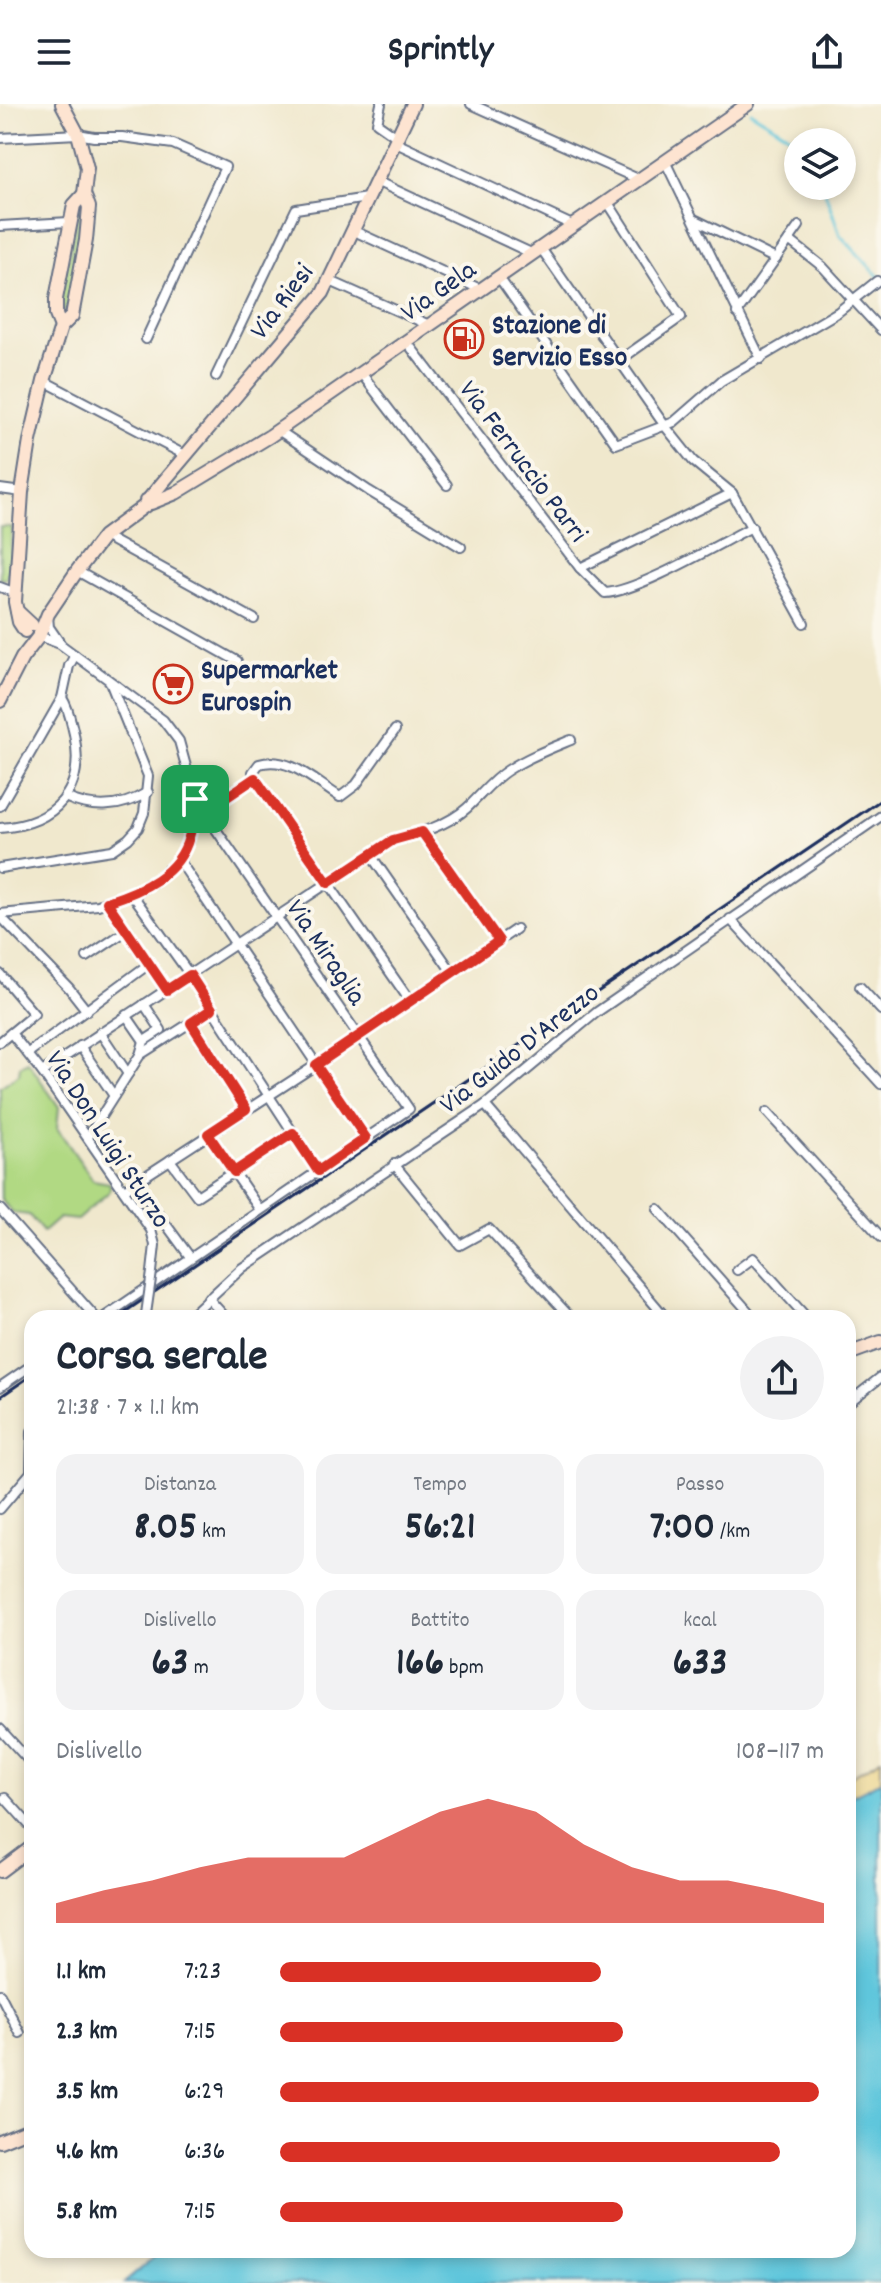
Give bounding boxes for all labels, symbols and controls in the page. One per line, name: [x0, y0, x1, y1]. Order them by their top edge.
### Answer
text: Sprintly: [388, 26, 493, 78]
icon: menu: [32, 30, 76, 74]
icon: share: [805, 30, 849, 74]
map controls: [784, 128, 856, 200]
button: layers: [784, 128, 856, 200]
street label: Via Gela: [394, 252, 487, 334]
street label: Via Riesi: [242, 257, 326, 349]
place label: Stazione di Servizio Esso: [492, 308, 627, 380]
fuel station icon: Stazione di Servizio Esso: [443, 318, 485, 360]
street label: Via Ferruccio Parri: [447, 373, 595, 553]
place label: Supermarket Eurospin: [201, 653, 339, 725]
supermarket icon: Supermarket Eurospin: [152, 663, 194, 705]
pin: [161, 765, 229, 833]
icon: arrive: [173, 777, 217, 821]
street label: Via Miraglia: [274, 893, 375, 1016]
street label: Via Guido D'Arezzo: [433, 976, 610, 1126]
street label: Via Don Luigi Sturzo: [33, 1044, 178, 1238]
text: Corsa serale: [56, 1328, 268, 1391]
button: share: [740, 1336, 824, 1420]
text: 21:38 · 7 × 1.1 km: [56, 1390, 199, 1427]
text: Distanza: [144, 1470, 216, 1501]
text: Tempo: [413, 1470, 467, 1501]
text: Passo: [676, 1470, 724, 1501]
text: 8.05: [134, 1501, 197, 1558]
text: 56:21: [405, 1501, 476, 1558]
text: 7:00: [649, 1501, 715, 1558]
text: km: [197, 1517, 226, 1548]
text: /km: [715, 1517, 751, 1548]
text: Dislivello: [143, 1606, 217, 1637]
text: Battito: [411, 1606, 469, 1637]
text: kcal: [683, 1606, 717, 1637]
text: 63: [151, 1637, 189, 1694]
text: 166: [396, 1637, 444, 1694]
text: 633: [672, 1637, 728, 1694]
text: m: [189, 1653, 209, 1684]
text: bpm: [444, 1653, 484, 1684]
text: Dislivello: [56, 1734, 142, 1771]
text: 108–117 m: [736, 1734, 824, 1771]
text: 1.1 km: [56, 1954, 106, 1991]
text: 7:23: [184, 1954, 221, 1991]
text: 2.3 km: [56, 2014, 118, 2051]
text: 7:15: [184, 2014, 216, 2051]
text: 3.5 km: [56, 2074, 118, 2111]
text: 6:29: [184, 2074, 224, 2111]
text: 4.6 km: [56, 2134, 118, 2171]
text: 6:36: [184, 2134, 225, 2171]
text: 5.8 km: [56, 2194, 117, 2231]
text: 7:15: [184, 2194, 216, 2231]

